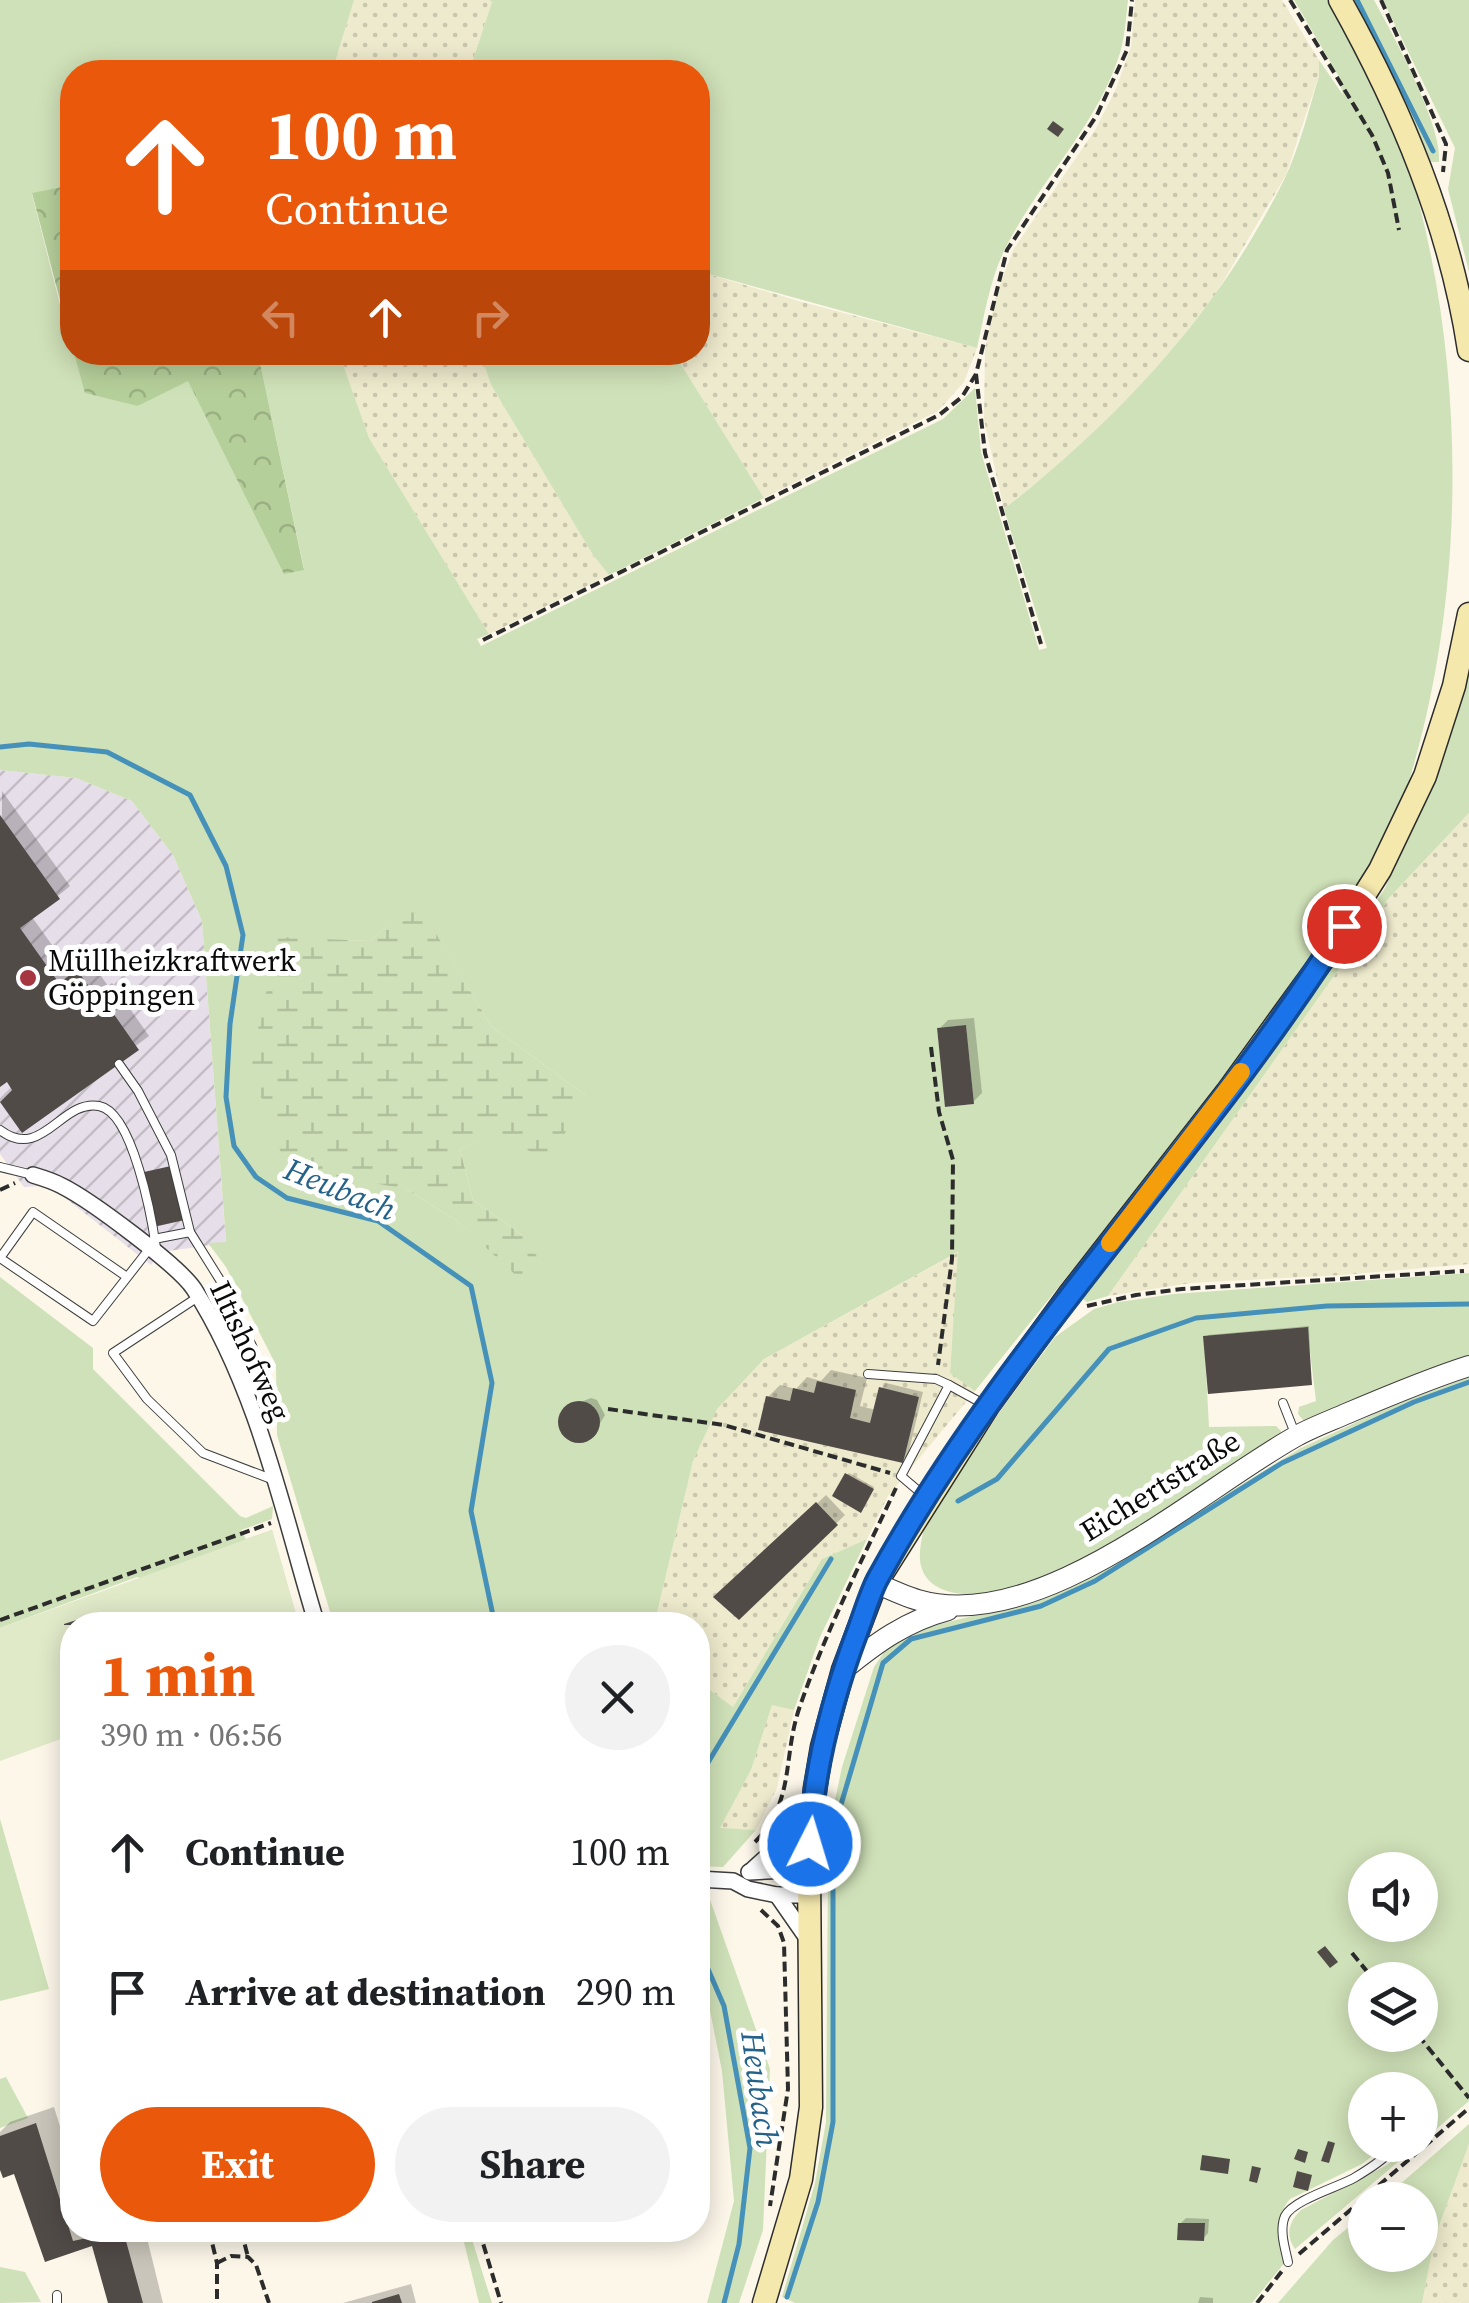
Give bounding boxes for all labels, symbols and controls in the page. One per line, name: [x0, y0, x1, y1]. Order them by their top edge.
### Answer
text: 100 m: [265, 86, 457, 182]
icon: ahead: [100, 100, 230, 230]
text: Continue: [265, 177, 449, 239]
icon: left: [253, 290, 308, 345]
icon: ahead: [358, 290, 413, 345]
icon: right: [463, 290, 518, 345]
pin: [1302, 884, 1387, 969]
icon: arrive: [1317, 899, 1372, 954]
place label: Müllheizkraftwerk Göppingen: [48, 940, 296, 1015]
marker: Müllheizkraftwerk Göppingen: [17, 967, 39, 989]
water label: Heubach: [277, 1146, 403, 1231]
street label: Iltishofweg: [200, 1274, 301, 1427]
street label: Eichertstraße: [1072, 1420, 1247, 1551]
text: 1 min: [100, 1634, 256, 1716]
button: close: [565, 1645, 670, 1750]
text: 390 m · 06:56: [100, 1713, 282, 1757]
position arrow: [758, 1792, 862, 1896]
icon: ahead: [100, 1825, 155, 1880]
text: Continue: [185, 1826, 345, 1878]
text: 100 m: [570, 1826, 670, 1878]
map controls: [1348, 1852, 1438, 2272]
button: sound: [1348, 1852, 1438, 1942]
button: layers: [1348, 1962, 1438, 2052]
icon: arrive: [100, 1965, 155, 2020]
text: Arrive at destination: [185, 1966, 546, 2018]
text: 290 m: [576, 1966, 676, 2018]
water label: Heubach: [730, 2027, 790, 2150]
button: +: [1348, 2072, 1438, 2162]
button: Exit: [100, 2107, 375, 2222]
button: Share: [395, 2107, 670, 2222]
button: −: [1348, 2182, 1438, 2272]

